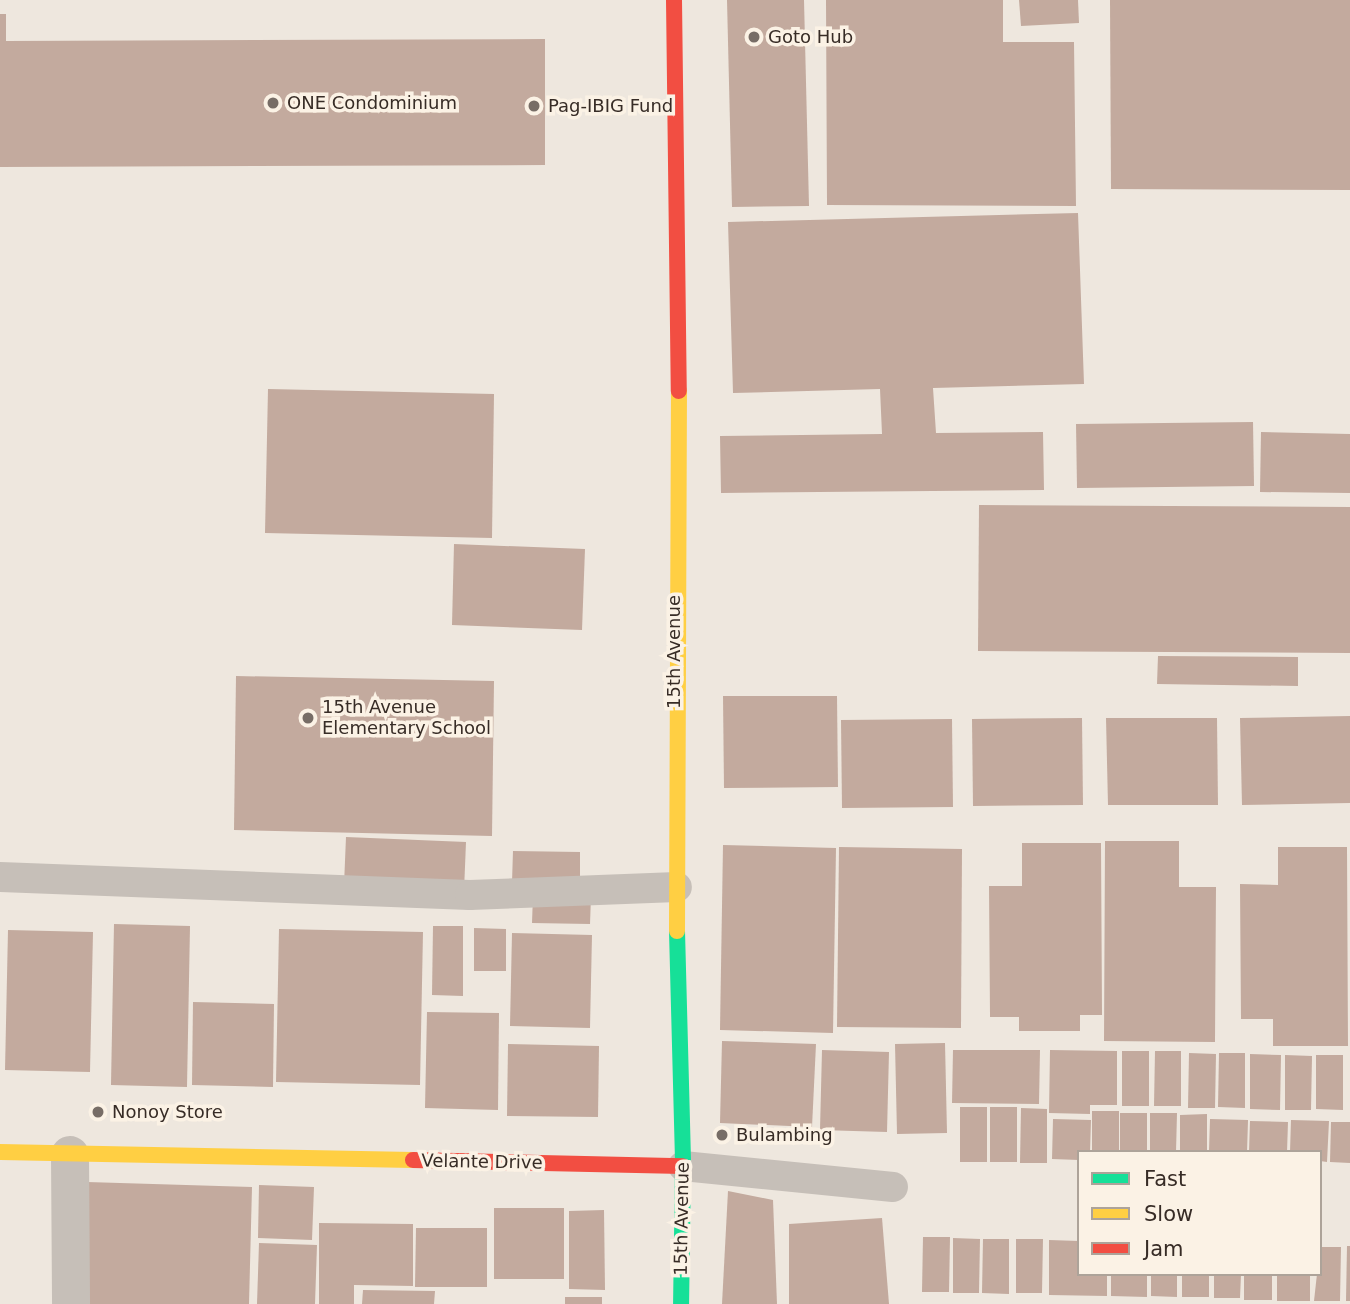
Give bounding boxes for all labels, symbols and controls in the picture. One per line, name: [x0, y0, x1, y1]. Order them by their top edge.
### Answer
place label: Goto Hub: [768, 26, 853, 48]
marker: Goto Hub: [746, 29, 762, 45]
place label: ONE Condominium: [287, 92, 457, 114]
marker: ONE Condominium: [265, 95, 281, 111]
place label: Pag-IBIG Fund: [548, 95, 673, 117]
marker: Pag-IBIG Fund: [526, 98, 542, 114]
street label: 15th Avenue: [663, 595, 685, 709]
place label: 15th Avenue Elementary School: [322, 697, 491, 740]
marker: 15th Avenue Elementary School: [300, 710, 316, 726]
place label: Nonoy Store: [112, 1101, 223, 1123]
marker: Nonoy Store: [90, 1104, 106, 1120]
place label: Bulambing: [736, 1124, 833, 1146]
marker: Bulambing: [714, 1127, 730, 1143]
street label: Velante Drive: [421, 1150, 543, 1174]
legend: [1077, 1150, 1322, 1276]
street label: 15th Avenue: [670, 1162, 694, 1276]
text: Fast: [1144, 1167, 1186, 1191]
text: Slow: [1144, 1202, 1193, 1226]
text: Jam: [1144, 1237, 1184, 1261]

